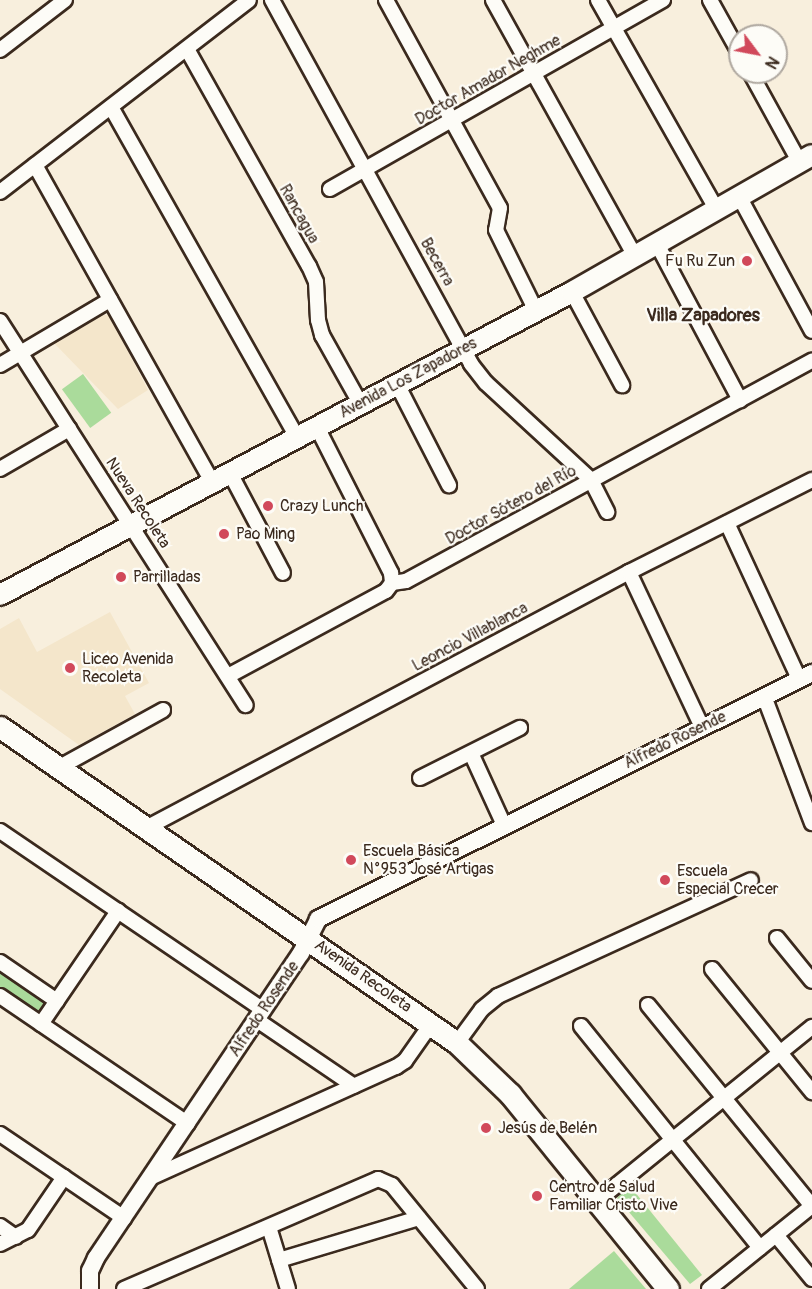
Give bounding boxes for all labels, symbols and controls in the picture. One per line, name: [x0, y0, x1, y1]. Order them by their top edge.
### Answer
north arrow: [728, 24, 788, 84]
street label: Doctor Amador Neghme: [412, 31, 564, 129]
text: N: [760, 53, 783, 72]
street label: Rancagua: [275, 181, 323, 247]
street label: Becerra: [416, 235, 458, 289]
place label: Fu Ru Zun: [665, 251, 735, 271]
marker: Fu Ru Zun: [740, 254, 754, 268]
district label: Villa Zapadores: [646, 305, 760, 327]
street label: Avenida Los Zapadores: [336, 334, 480, 422]
street label: Nueva Recoleta: [102, 454, 174, 552]
street label: Doctor Sótero del Río: [442, 461, 580, 549]
place label: Crazy Lunch: [280, 496, 363, 516]
marker: Crazy Lunch: [261, 499, 275, 513]
place label: Pao Ming: [236, 524, 295, 544]
marker: Pao Ming: [217, 527, 231, 541]
place label: Parrilladas: [133, 567, 200, 587]
marker: Parrilladas: [114, 570, 128, 584]
street label: Leoncio Villablanca: [409, 598, 531, 676]
place label: Liceo Avenida Recoleta: [82, 649, 173, 687]
marker: Liceo Avenida Recoleta: [63, 661, 77, 675]
street label: Alfredo Rosende: [621, 707, 729, 773]
place label: Escuela Básica N°953 José Artigas: [363, 841, 494, 879]
marker: Escuela Básica N°953 José Artigas: [344, 853, 358, 867]
place label: Escuela Especial Crecer: [677, 861, 778, 899]
marker: Escuela Especial Crecer: [658, 873, 672, 887]
street label: Avenida Recoleta: [311, 935, 415, 1017]
street label: Alfredo Rosende: [225, 958, 303, 1060]
place label: Jesús de Belén: [498, 1118, 597, 1138]
marker: Jesús de Belén: [479, 1121, 493, 1135]
place label: Centro de Salud Familiar Cristo Vive: [549, 1177, 678, 1215]
marker: Centro de Salud Familiar Cristo Vive: [530, 1189, 544, 1203]

